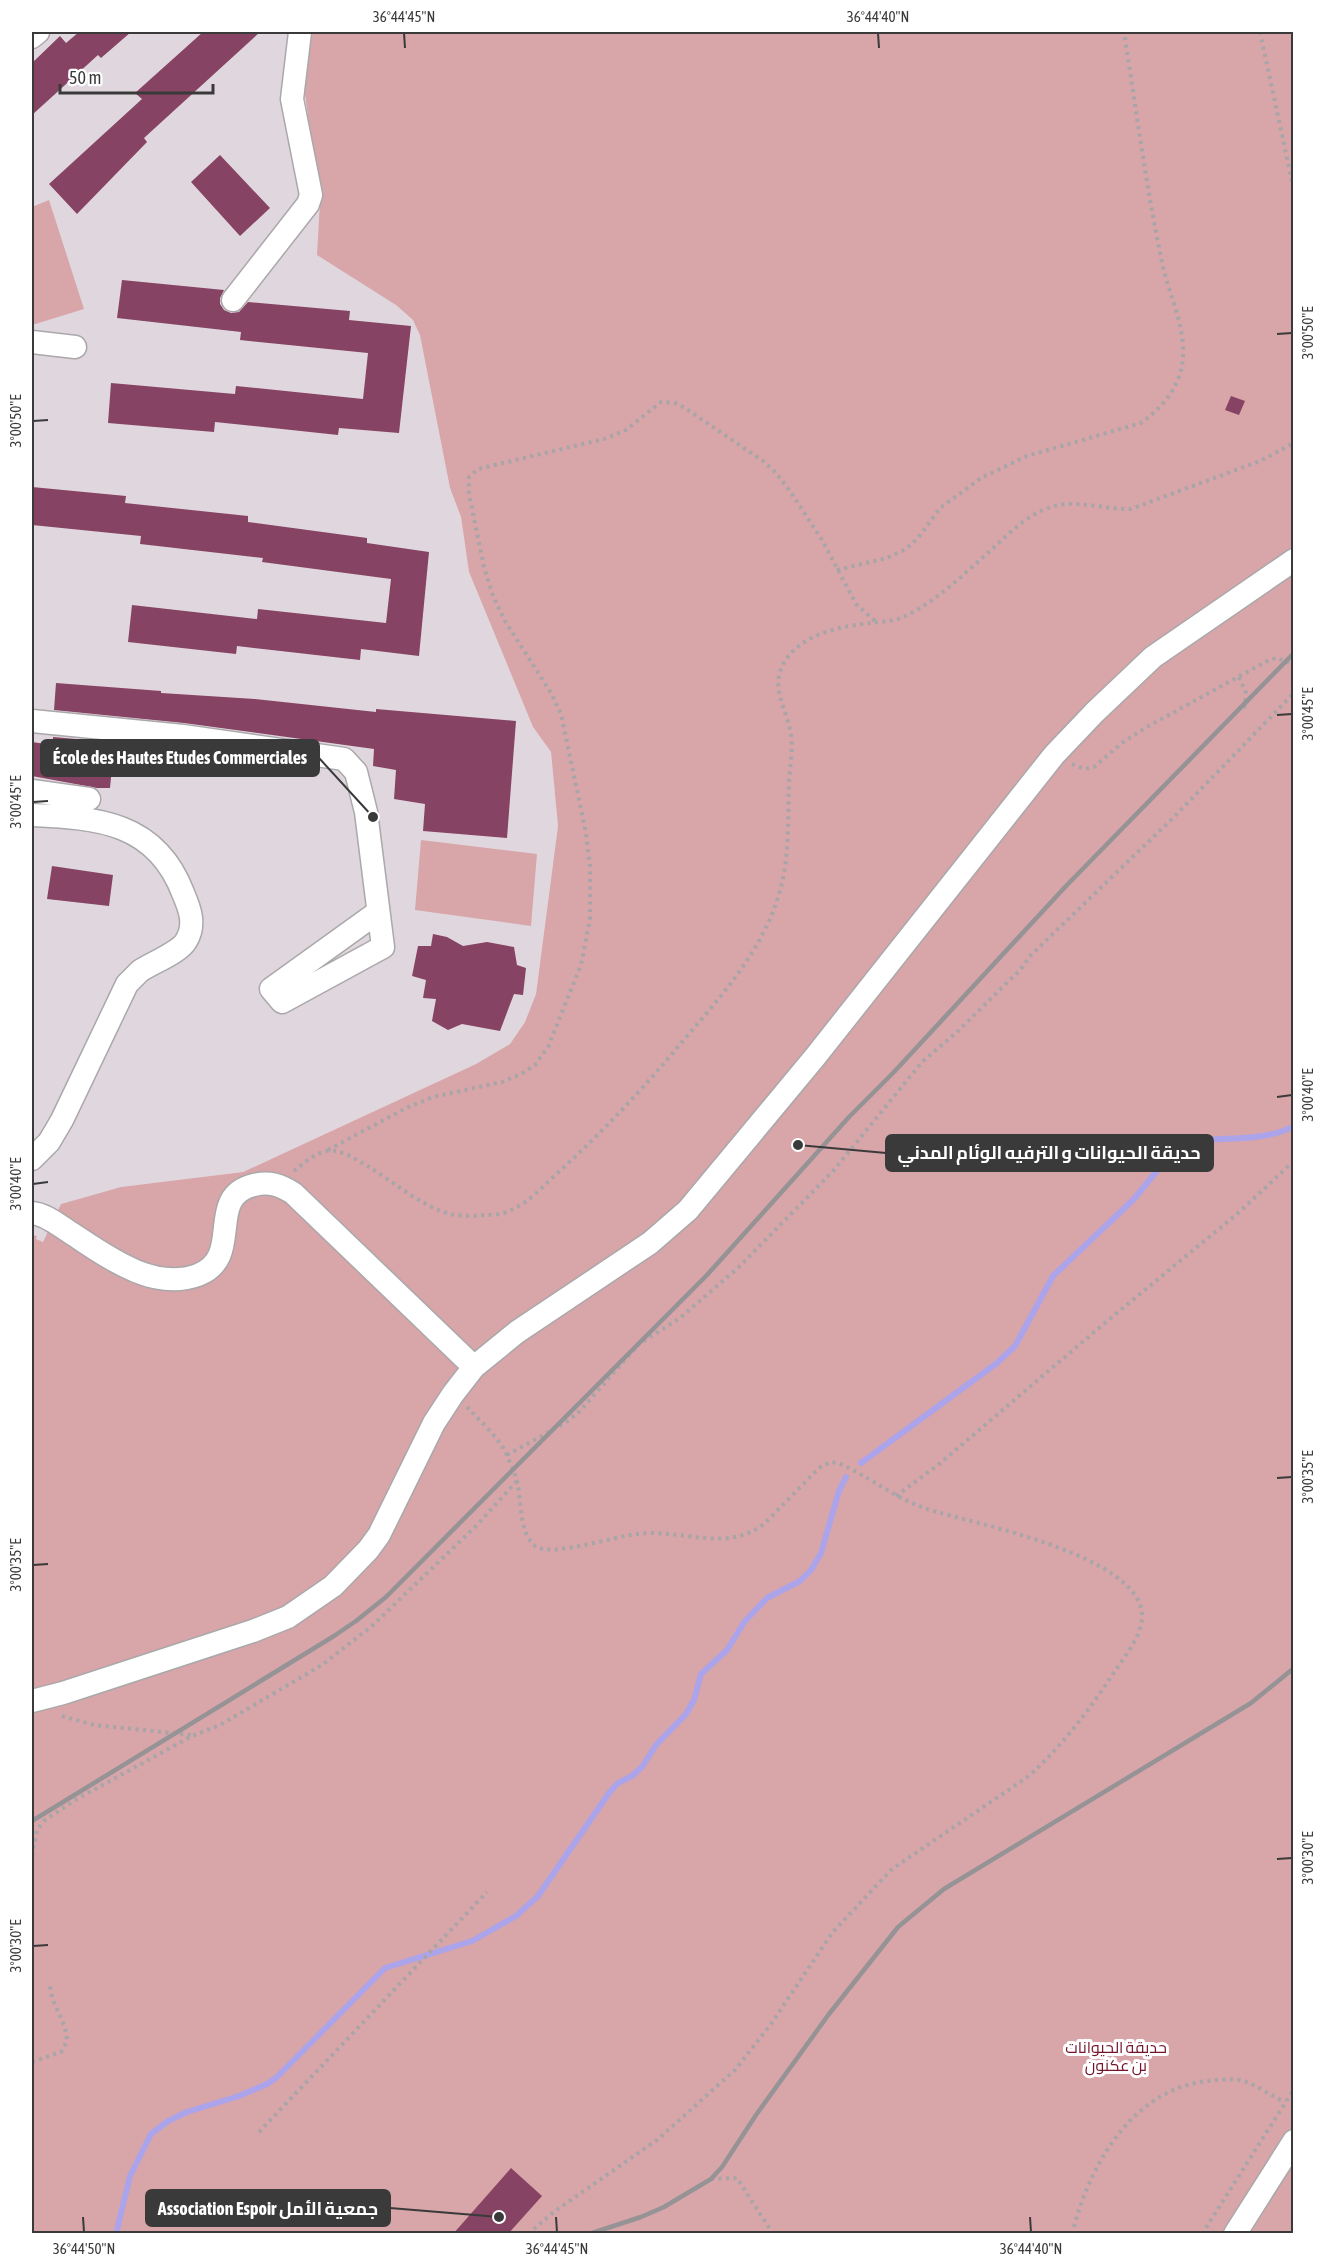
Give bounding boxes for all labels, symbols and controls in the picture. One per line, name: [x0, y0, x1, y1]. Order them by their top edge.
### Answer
text: 36°44'45"N: [373, 8, 435, 25]
text: 36°44'40"N: [847, 8, 909, 25]
scale bar: [60, 57, 213, 95]
text: 50 m: [69, 67, 101, 88]
text: 3°00'50"E: [1299, 306, 1316, 360]
text: 3°00'50"E: [7, 394, 24, 448]
text: 3°00'45"E: [1299, 687, 1316, 741]
callout: École des Hautes Etudes Commerciales: [41, 740, 319, 776]
text: École des Hautes Etudes Commerciales: [53, 747, 308, 768]
text: 3°00'45"E: [7, 775, 24, 829]
text: 3°00'40"E: [1299, 1068, 1316, 1122]
callout: حديقة الحيوانات و الترفيه الوئام المدني: [886, 1135, 1213, 1171]
text: حديقة الحيوانات و الترفيه الوئام المدني: [897, 1142, 1201, 1168]
text: 3°00'40"E: [7, 1157, 24, 1211]
text: 3°00'35"E: [1299, 1450, 1316, 1504]
text: 3°00'35"E: [7, 1538, 24, 1592]
text: 3°00'30"E: [1299, 1831, 1316, 1885]
text: 3°00'30"E: [7, 1919, 24, 1973]
park label: حديقة الحيوانات بن عكنون: [1065, 2038, 1167, 2076]
callout: Association Espoir جمعية الأمل: [146, 2190, 390, 2226]
text: Association Espoir جمعية الأمل: [157, 2198, 378, 2220]
text: 36°44'50"N: [53, 2240, 115, 2257]
text: 36°44'45"N: [526, 2240, 588, 2257]
text: 36°44'40"N: [1000, 2240, 1062, 2257]

